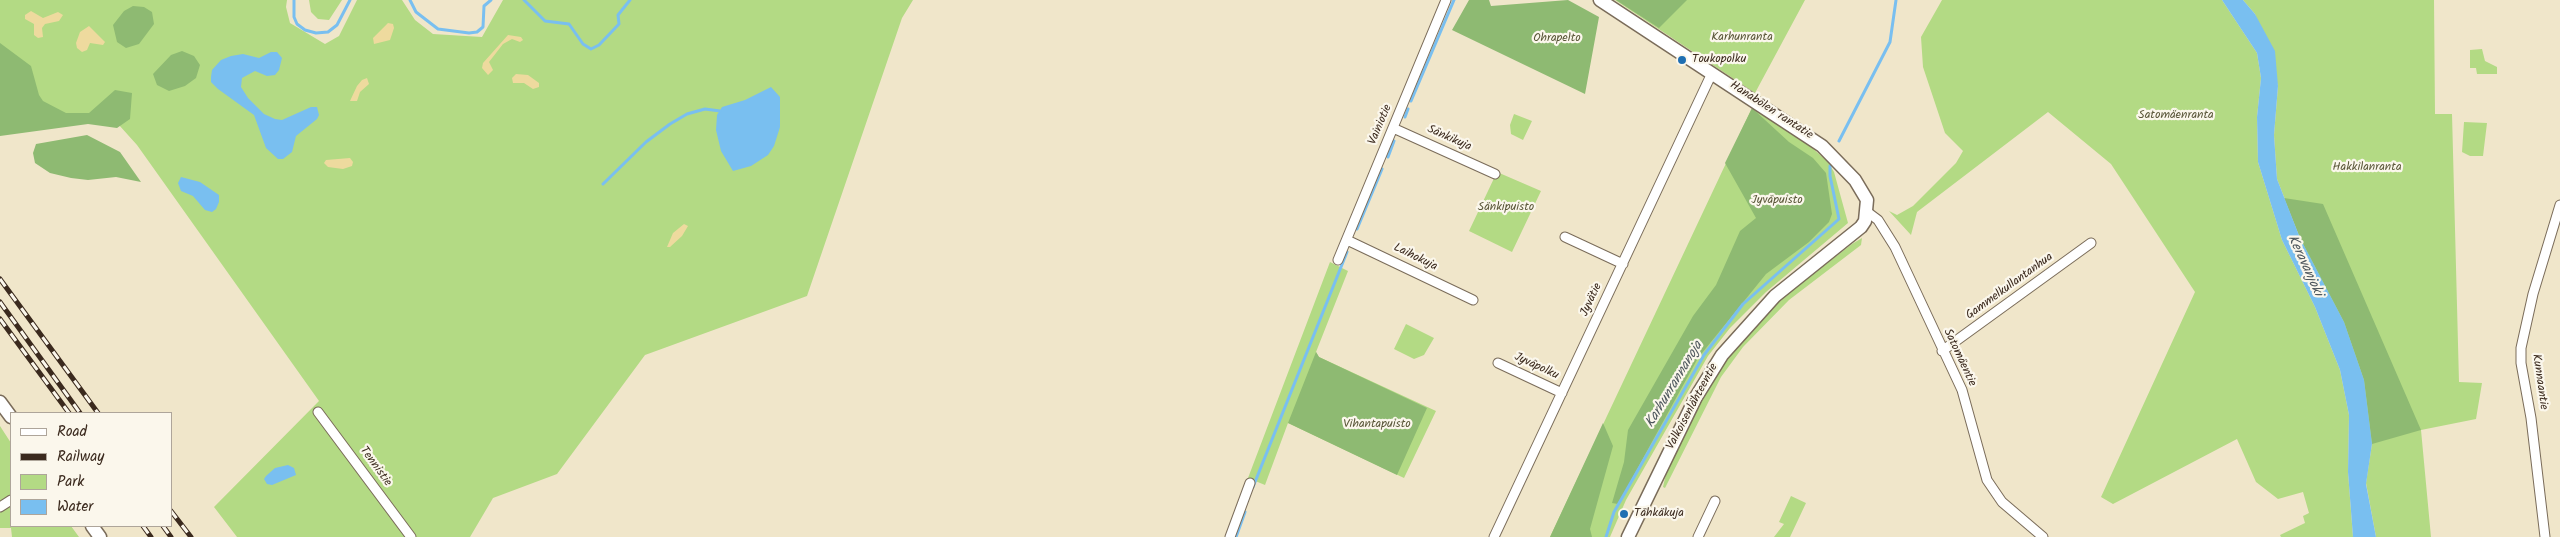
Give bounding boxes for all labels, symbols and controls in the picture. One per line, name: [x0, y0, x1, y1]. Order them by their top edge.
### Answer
park label: Karhunranta: [1711, 31, 1773, 45]
park label: Ohrapelto: [1533, 32, 1581, 46]
place label: Toukopolku: [1692, 53, 1746, 67]
marker: Toukopolku: [1676, 54, 1688, 66]
street label: Hanabölen rantatie: [1727, 79, 1815, 143]
street label: Vainiotie: [1366, 103, 1396, 147]
park label: Satomäenranta: [2138, 109, 2214, 123]
street label: Sänkikuja: [1425, 123, 1473, 155]
park label: Hakkilanranta: [2332, 161, 2402, 175]
park label: Jyväpuisto: [1751, 194, 1803, 208]
park label: Sänkipuisto: [1478, 201, 1534, 215]
water label: Keravanjoki: [2283, 233, 2325, 299]
street label: Laihokuja: [1391, 241, 1439, 275]
street label: Gammelkullantanhua: [1964, 251, 2056, 323]
street label: Jyvätie: [1578, 281, 1606, 319]
street label: Satomäentie: [1939, 327, 1979, 389]
water label: Karhunrannanoja: [1643, 339, 1707, 431]
street label: Jyväpolku: [1511, 350, 1561, 384]
street label: Kunnaantie: [2528, 353, 2550, 411]
street label: Valkoisenlähteentie: [1664, 361, 1722, 453]
legend: [10, 412, 172, 527]
park label: Vihantapuisto: [1343, 418, 1411, 432]
text: Road: [57, 420, 87, 444]
street label: Tennistie: [356, 444, 394, 490]
text: Railway: [57, 445, 104, 469]
text: Park: [57, 470, 84, 494]
text: Water: [57, 495, 93, 519]
place label: Tähkäkuja: [1634, 507, 1684, 521]
marker: Tähkäkuja: [1618, 508, 1630, 520]

